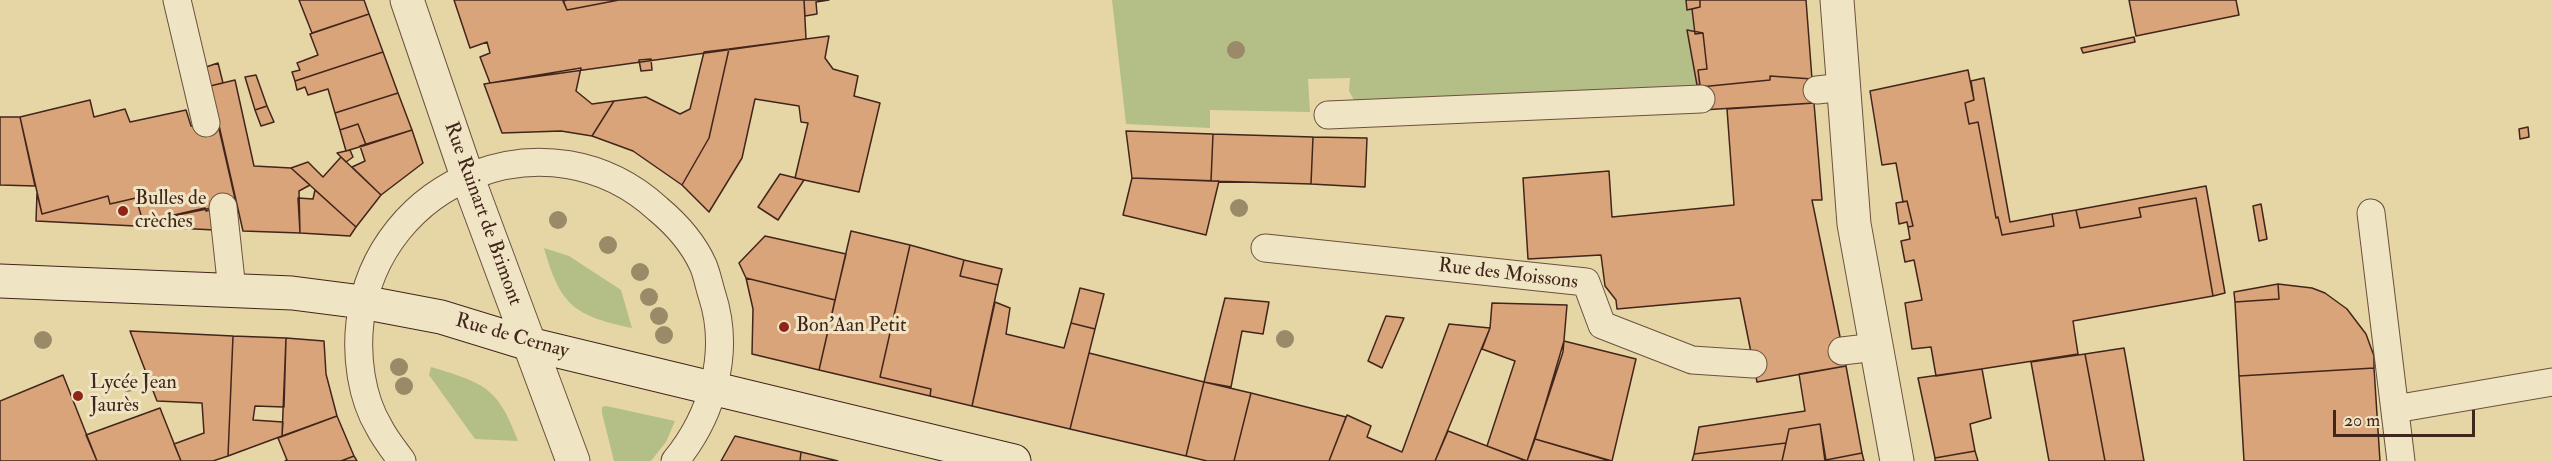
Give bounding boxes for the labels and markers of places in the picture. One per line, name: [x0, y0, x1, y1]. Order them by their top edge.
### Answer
place label: Bulles de crèches: [135, 188, 206, 235]
marker: Bulles de crèches: [116, 204, 130, 218]
place label: Bon'Aan Petit: [796, 315, 907, 339]
marker: Bon'Aan Petit: [777, 320, 791, 334]
place label: Lycée Jean Jaurès: [90, 372, 177, 419]
marker: Lycée Jean Jaurès: [71, 389, 85, 403]

